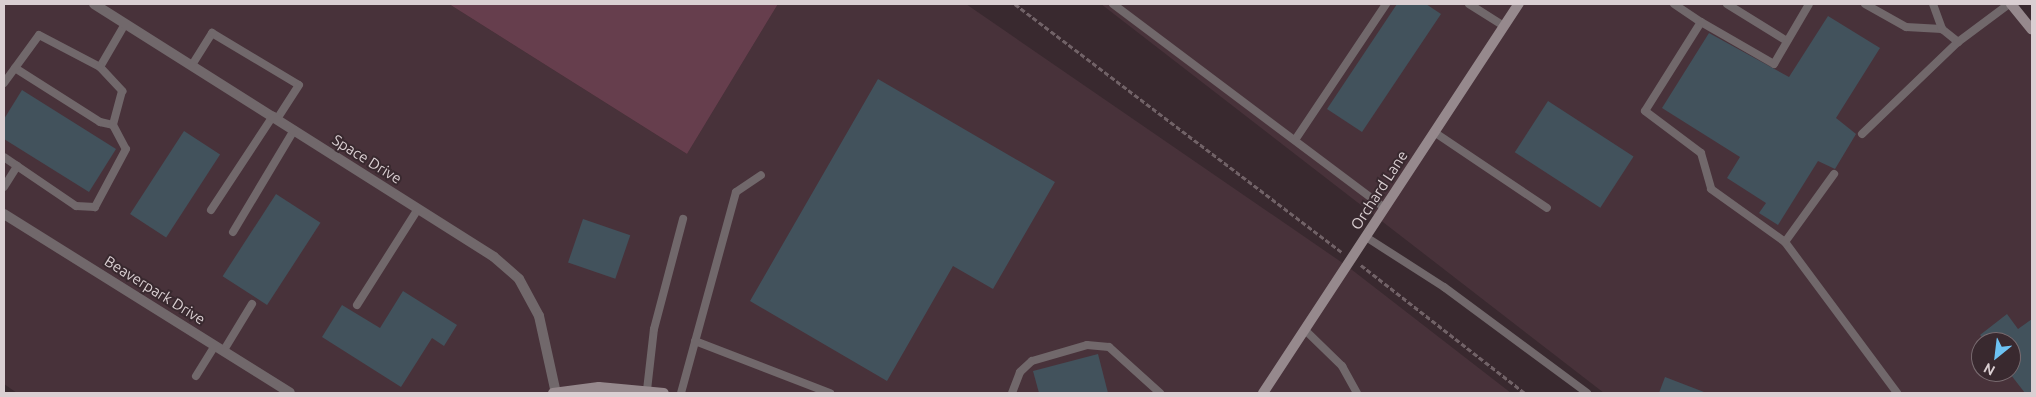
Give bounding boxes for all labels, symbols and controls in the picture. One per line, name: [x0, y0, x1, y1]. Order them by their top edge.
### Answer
street label: Space Drive: [329, 131, 405, 187]
street label: Orchard Lane: [1347, 147, 1411, 233]
street label: Beaverpark Drive: [101, 252, 209, 328]
north arrow: [1971, 332, 2021, 382]
text: N: [1981, 360, 1998, 379]

